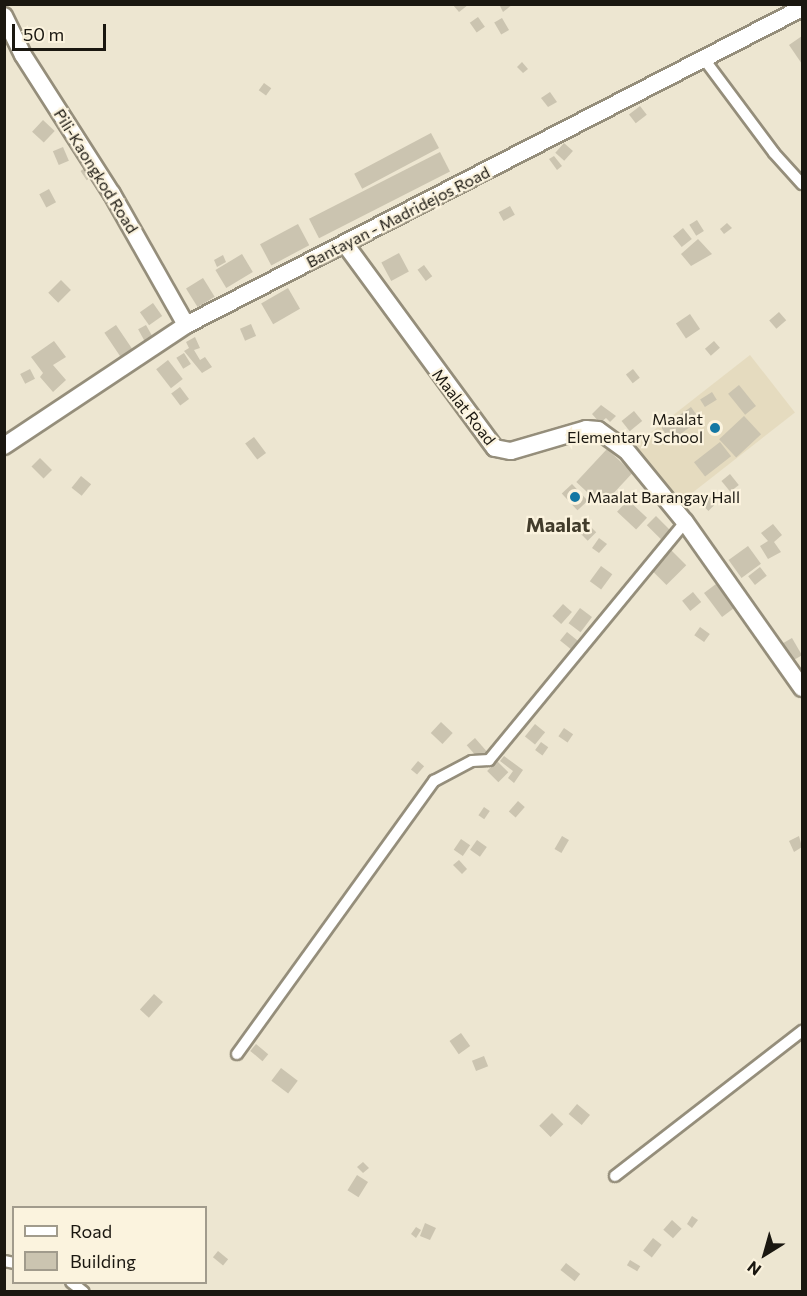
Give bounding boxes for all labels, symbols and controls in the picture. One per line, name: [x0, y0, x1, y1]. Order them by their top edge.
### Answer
scale bar: [15, 12, 110, 50]
text: 50 m: [23, 23, 64, 45]
street label: Pili-Kaongkod Road: [50, 105, 142, 237]
street label: Bantayan - Madridejos Road: [303, 162, 493, 272]
street label: Maalat Road: [428, 365, 500, 449]
place label: Maalat Elementary School: [567, 409, 703, 447]
marker: Maalat Elementary School: [708, 421, 722, 435]
place label: Maalat Barangay Hall: [587, 487, 740, 507]
marker: Maalat Barangay Hall: [568, 490, 582, 504]
district label: Maalat: [526, 512, 590, 536]
legend: [12, 1206, 207, 1284]
text: Road: [70, 1220, 112, 1242]
north arrow: [735, 1224, 795, 1284]
text: Building: [70, 1250, 136, 1272]
text: N: [743, 1258, 764, 1280]

